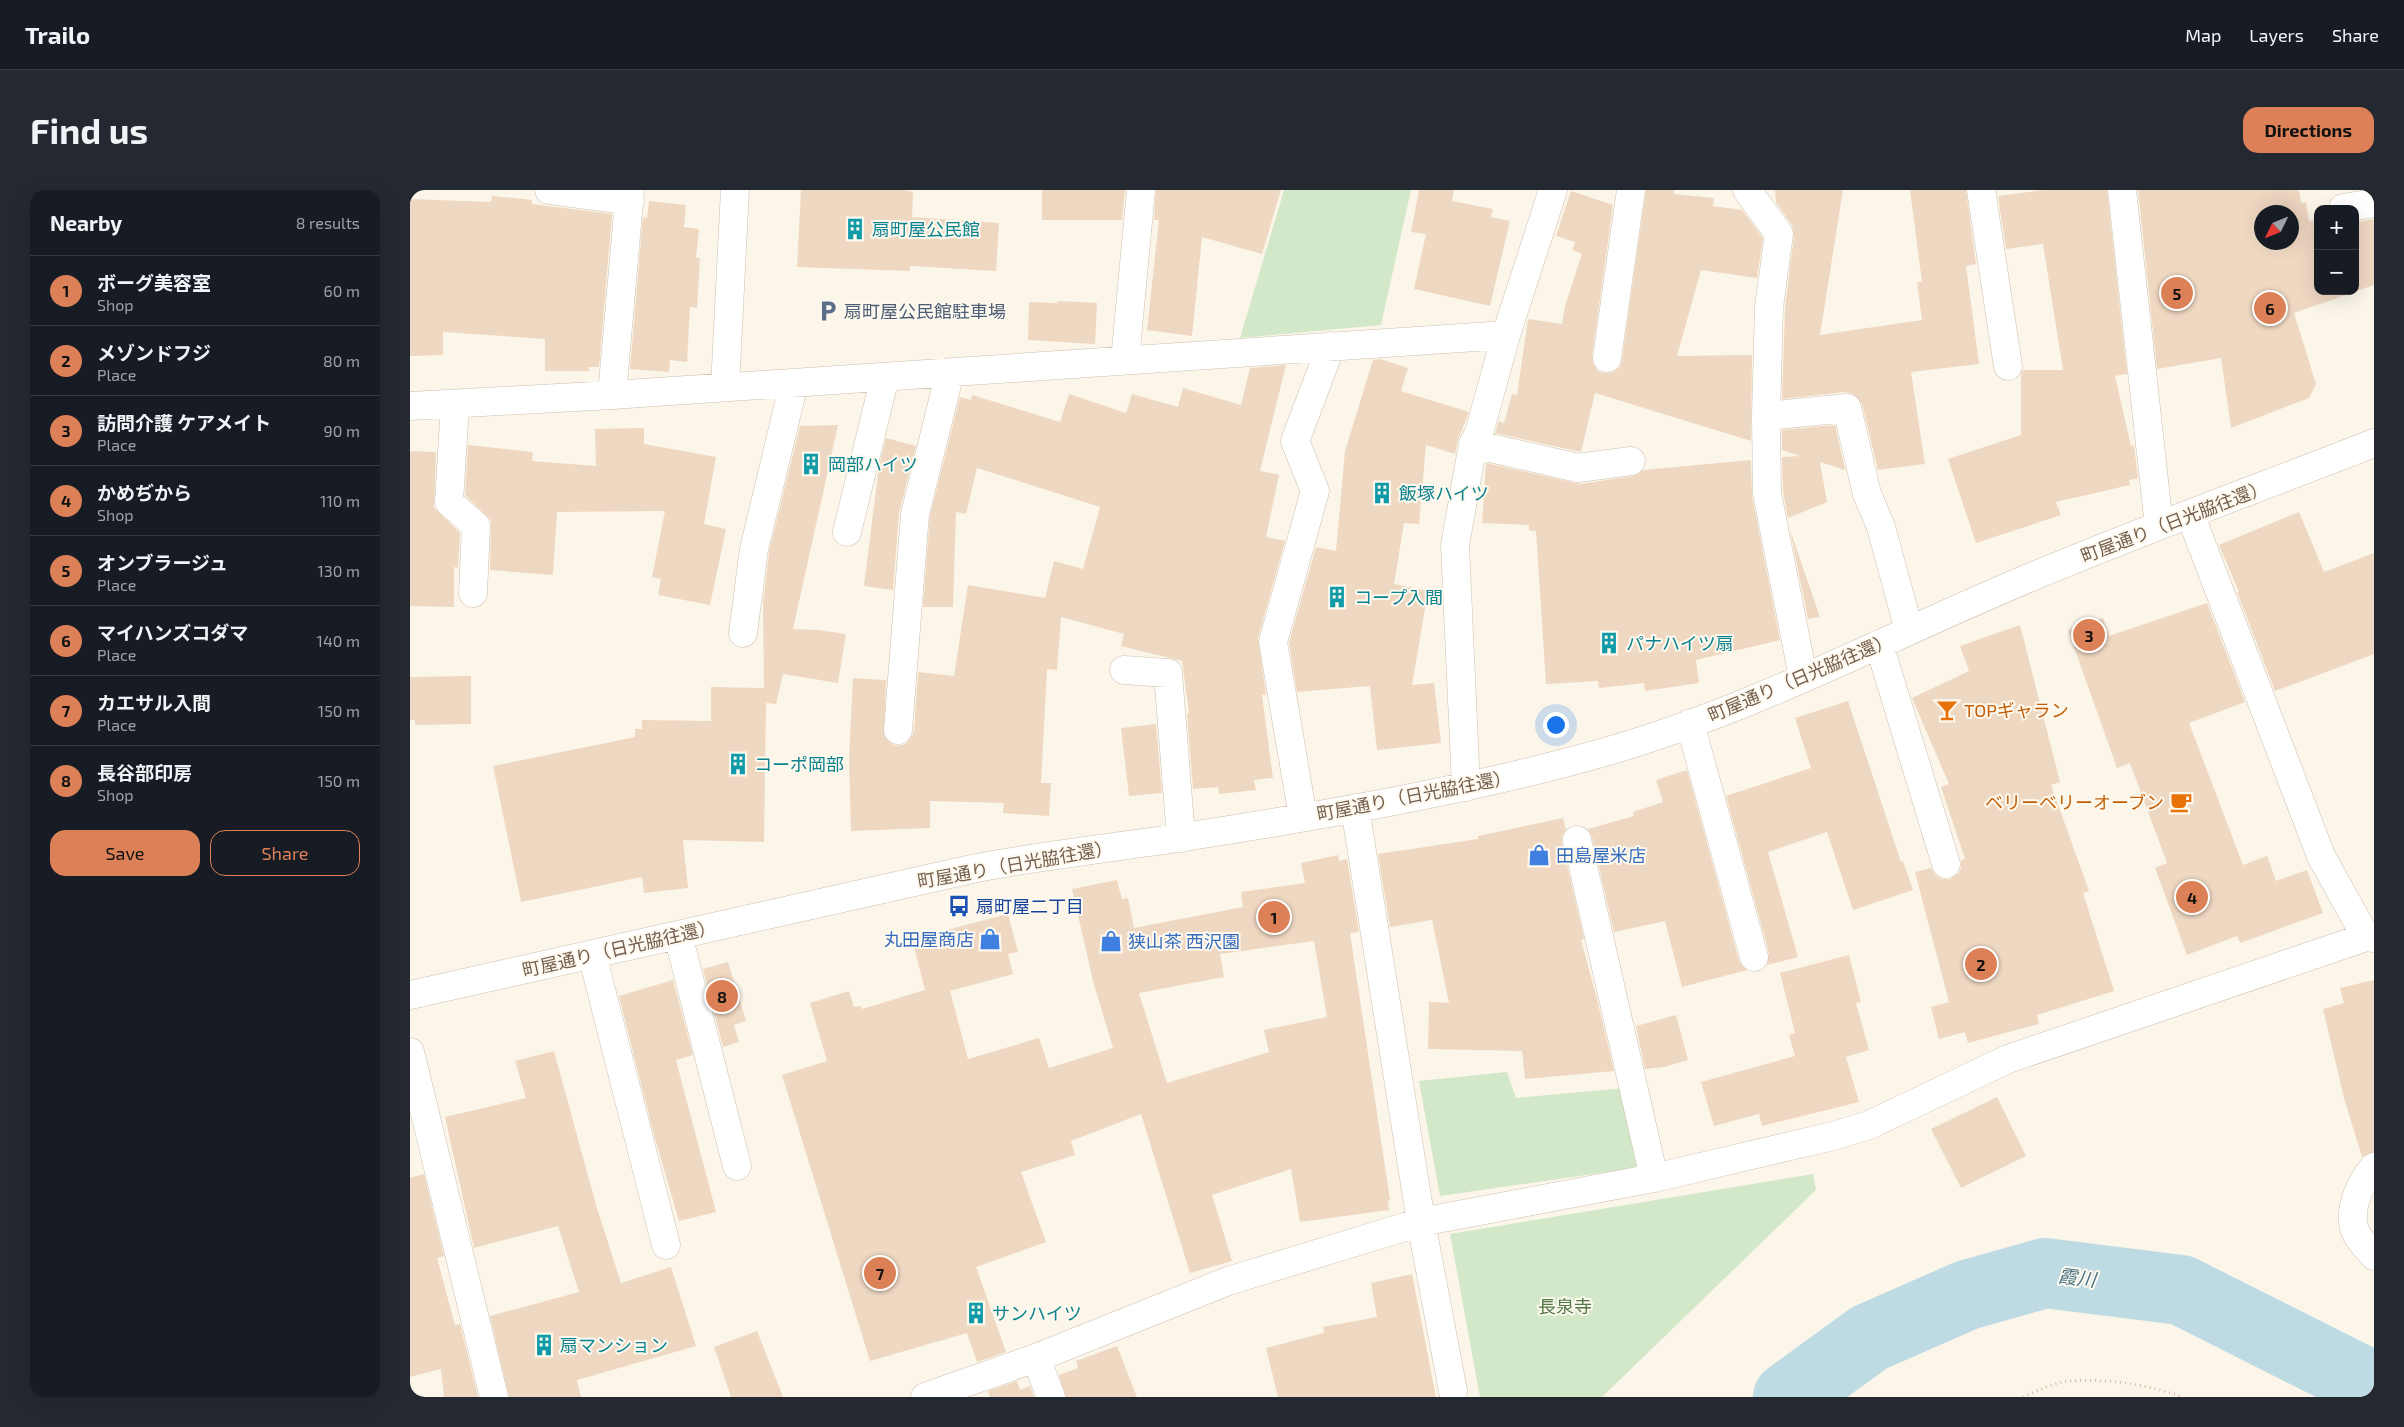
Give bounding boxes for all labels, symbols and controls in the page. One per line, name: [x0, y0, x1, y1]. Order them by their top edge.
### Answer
text: Trailo: [25, 20, 90, 49]
text: Map: [2185, 24, 2221, 46]
text: Layers: [2249, 24, 2304, 46]
text: Share: [2332, 24, 2379, 46]
button: Directions: [2243, 107, 2374, 153]
text: Find us: [30, 109, 148, 151]
north arrow: [2254, 205, 2299, 250]
map controls: [2314, 205, 2359, 295]
button: +: [2314, 205, 2359, 250]
text: Nearby: [50, 210, 122, 235]
text: 8 results: [296, 213, 360, 232]
building icon: 扇町屋公民館: [842, 216, 868, 242]
place label: 扇町屋公民館: [872, 218, 980, 240]
button: −: [2314, 250, 2359, 295]
text: ボーグ美容室: [97, 271, 211, 294]
pin: 5: [2161, 274, 2193, 312]
text: 1: [63, 281, 69, 300]
text: 60 m: [324, 281, 360, 300]
pin: 6: [2254, 289, 2286, 327]
text: Shop: [97, 295, 134, 314]
parking icon: 扇町屋公民館駐車場: [815, 298, 841, 324]
place label: 扇町屋公民館駐車場: [844, 300, 1006, 322]
text: メゾンドフジ: [97, 341, 211, 364]
text: 2: [61, 351, 71, 370]
text: 80 m: [323, 351, 360, 370]
text: Place: [97, 365, 136, 384]
text: 訪問介護 ケアメイト: [97, 411, 271, 434]
text: 3: [61, 421, 71, 440]
text: 90 m: [324, 421, 360, 440]
text: Place: [97, 435, 136, 454]
building icon: 岡部ハイツ: [798, 451, 824, 477]
place label: 岡部ハイツ: [828, 453, 918, 475]
street label: 町屋通り（日光脇往還）: [2078, 475, 2270, 567]
building icon: 飯塚ハイツ: [1369, 480, 1395, 506]
text: かめぢから: [97, 481, 192, 504]
place label: 飯塚ハイツ: [1399, 482, 1489, 504]
text: 4: [61, 491, 71, 510]
text: 110 m: [320, 491, 360, 510]
text: Shop: [97, 505, 134, 524]
text: オンブラージュ: [97, 551, 228, 574]
text: 5: [62, 561, 70, 580]
text: 130 m: [318, 561, 360, 580]
text: Place: [97, 575, 136, 594]
building icon: コープ入間: [1324, 584, 1350, 610]
place label: コープ入間: [1354, 586, 1443, 608]
pin: 3: [2073, 616, 2105, 654]
text: マイハンズコダマ: [97, 621, 248, 644]
street label: 町屋通り（日光脇往還）: [1705, 628, 1895, 726]
building icon: パナハイツ扇: [1596, 630, 1622, 656]
text: 6: [61, 631, 71, 650]
text: 140 m: [317, 631, 360, 650]
place label: パナハイツ扇: [1626, 632, 1734, 654]
text: Place: [97, 645, 136, 664]
text: カエサル入間: [97, 691, 211, 714]
bar icon: TOPギャラン: [1934, 697, 1960, 723]
place label: TOPギャラン: [1964, 699, 2069, 721]
text: 7: [62, 701, 70, 720]
text: 150 m: [318, 701, 360, 720]
your location: [1543, 712, 1569, 738]
text: Place: [97, 715, 136, 734]
building icon: コーポ岡部: [725, 751, 751, 777]
place label: コーポ岡部: [754, 753, 844, 775]
text: 長谷部印房: [97, 761, 192, 784]
street label: 町屋通り（日光脇往還）: [1315, 765, 1513, 825]
text: 8: [61, 771, 71, 790]
text: 150 m: [318, 771, 360, 790]
text: Shop: [97, 785, 134, 804]
cafe icon: ベリーベリーオーブン: [2168, 789, 2194, 815]
place label: ベリーベリーオーブン: [1985, 791, 2164, 813]
button: Save: [50, 830, 200, 876]
button: Share: [210, 830, 360, 876]
street label: 町屋通り（日光脇往還）: [916, 836, 1114, 892]
shop icon: 田島屋米店: [1526, 842, 1552, 868]
place label: 田島屋米店: [1556, 844, 1646, 866]
pin: 4: [2176, 878, 2208, 916]
bus stop icon: 扇町屋二丁目: [946, 893, 972, 919]
place label: 扇町屋二丁目: [976, 895, 1084, 917]
pin: 1: [1258, 898, 1290, 936]
street label: 町屋通り（日光脇往還）: [520, 915, 718, 981]
shop icon: 丸田屋商店: [977, 926, 1003, 952]
place label: 丸田屋商店: [884, 928, 974, 950]
shop icon: 狭山茶 西沢園: [1098, 928, 1124, 954]
place label: 狭山茶 西沢園: [1128, 930, 1240, 952]
pin: 2: [1965, 945, 1997, 983]
pin: 8: [706, 977, 738, 1015]
pin: 7: [864, 1254, 896, 1292]
water label: 霞川: [2057, 1263, 2099, 1291]
park label: 長泉寺: [1538, 1295, 1592, 1317]
building icon: サンハイツ: [963, 1300, 989, 1326]
place label: サンハイツ: [992, 1302, 1082, 1324]
building icon: 扇マンション: [531, 1332, 557, 1358]
place label: 扇マンション: [560, 1334, 668, 1356]

